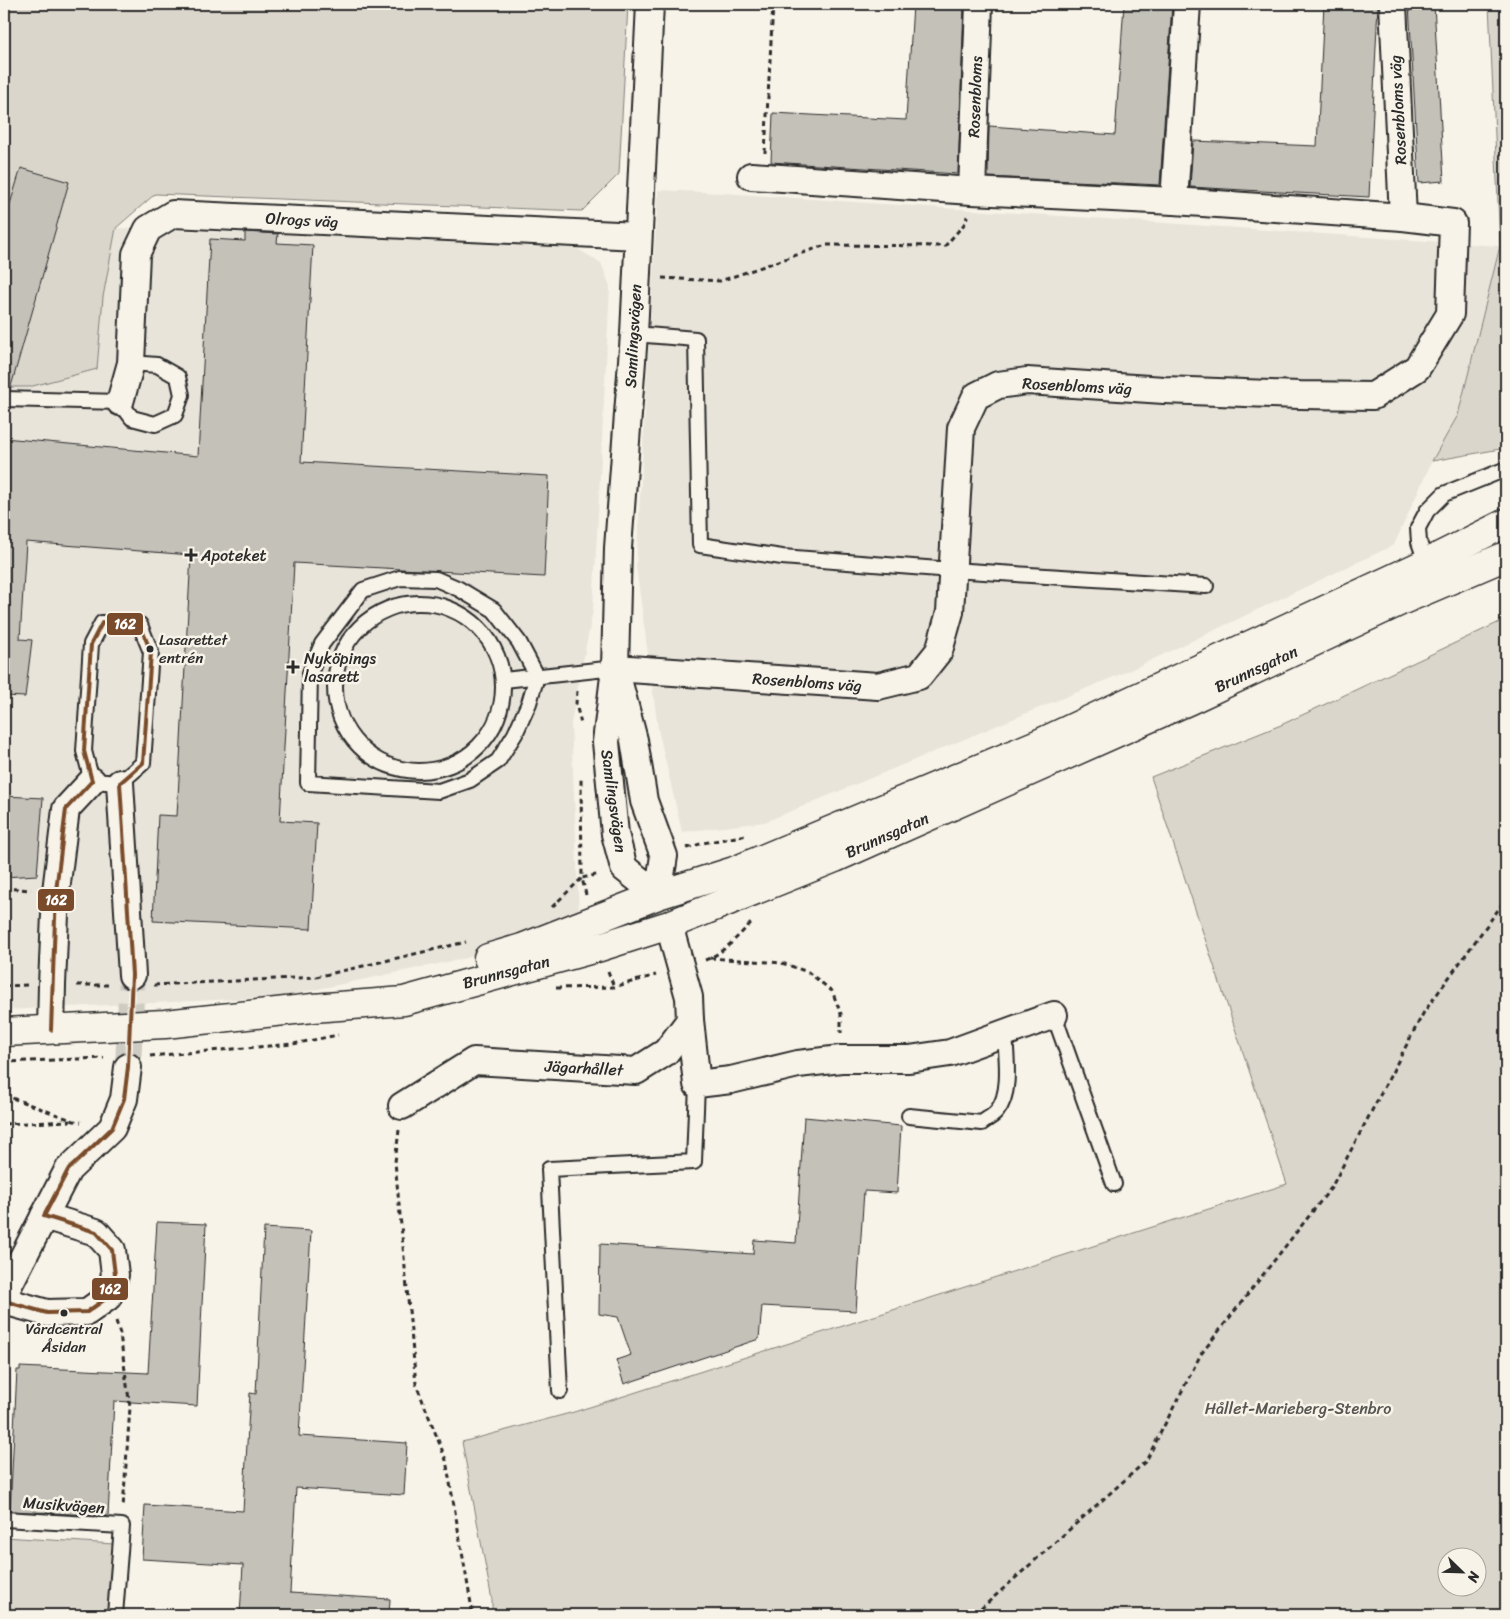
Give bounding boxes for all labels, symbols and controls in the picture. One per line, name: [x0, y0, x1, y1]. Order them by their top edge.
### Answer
street label: Rosenbloms väg: [1381, 54, 1415, 166]
street label: Rosenbloms: [959, 55, 991, 138]
street label: Olrogs väg: [265, 204, 339, 236]
street label: Samlingsvägen: [616, 283, 650, 389]
street label: Rosenbloms väg: [1021, 369, 1133, 403]
place label: Apoteket: [200, 541, 267, 570]
marker: Apoteket: [185, 549, 197, 561]
line badge: 162: [106, 612, 144, 636]
text: 162: [114, 612, 137, 637]
place label: Lasarettet entrén: [159, 627, 228, 671]
street label: Brunnsgatan: [1209, 637, 1303, 701]
marker: Lasarettet entrén: [145, 644, 155, 654]
place label: Nyköpings lasarett: [304, 644, 377, 691]
marker: Nyköpings lasarett: [286, 660, 300, 674]
street label: Rosenbloms väg: [751, 664, 863, 700]
street label: Samlingsvägen: [592, 748, 636, 855]
street label: Brunnsgatan: [840, 803, 934, 866]
line badge: 162: [37, 888, 75, 912]
text: 162: [45, 888, 68, 913]
street label: Brunnsgatan: [459, 946, 553, 998]
street label: Jägarhållet: [543, 1051, 624, 1085]
line badge: 162: [91, 1277, 129, 1301]
text: 162: [99, 1277, 122, 1302]
marker: Vårdcentral Åsidan: [59, 1308, 69, 1318]
place label: Vårdcentral Åsidan: [25, 1316, 103, 1360]
park label: Hållet-Marieberg-Stenbro: [1205, 1394, 1391, 1423]
street label: Musikvägen: [22, 1488, 106, 1522]
north arrow: [1438, 1546, 1488, 1596]
text: N: [1460, 1567, 1487, 1587]

